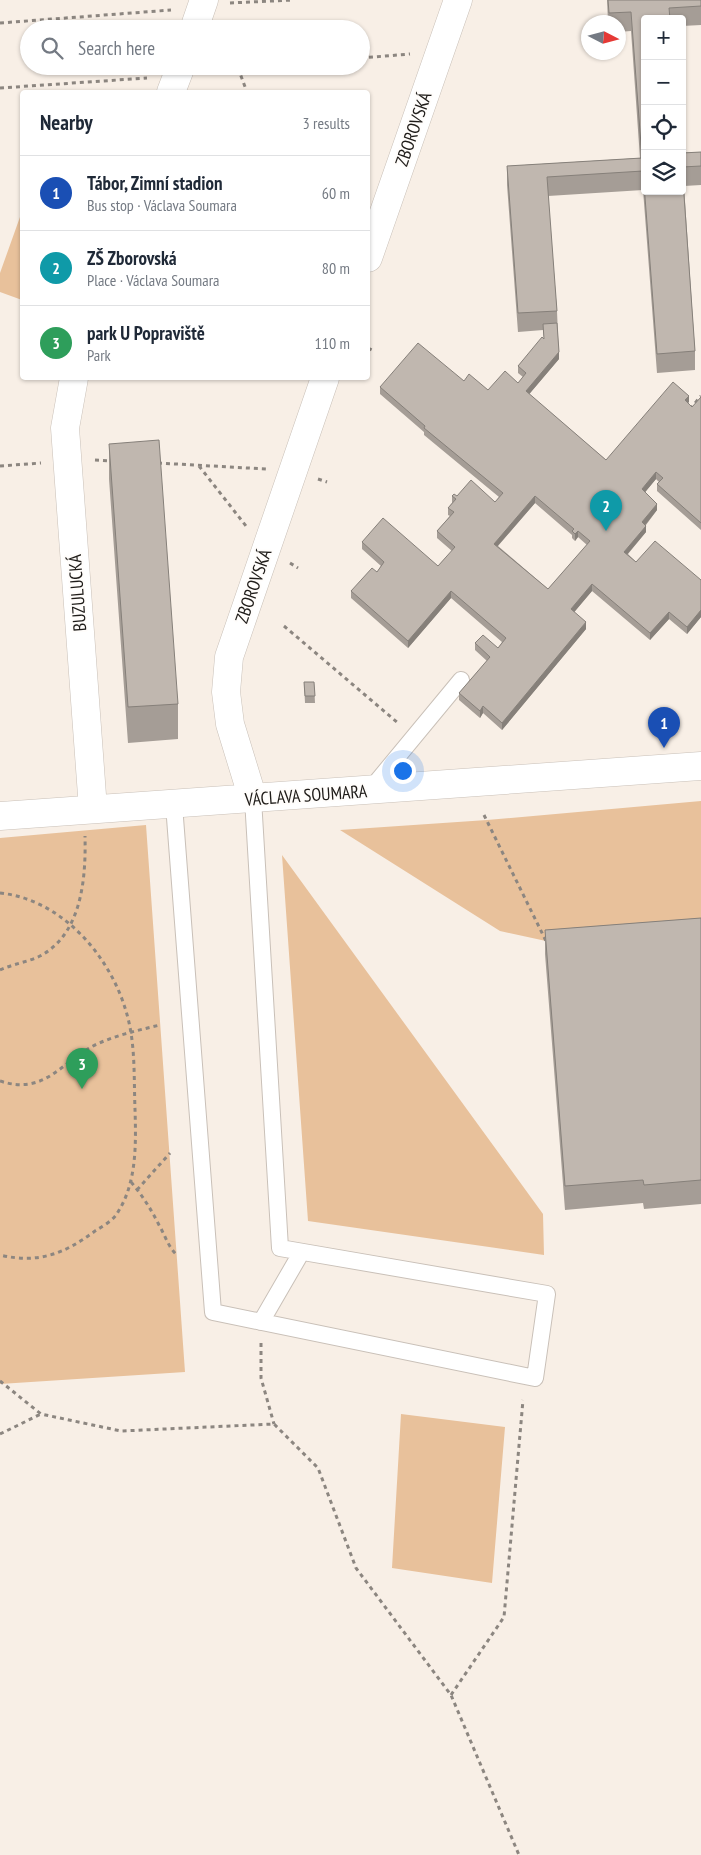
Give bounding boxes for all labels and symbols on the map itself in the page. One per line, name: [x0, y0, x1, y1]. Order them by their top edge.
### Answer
north arrow: [581, 15, 626, 60]
street label: ZBOROVSKÁ: [390, 88, 437, 169]
pin: 2: [590, 490, 622, 531]
street label: ZBOROVSKÁ: [230, 545, 277, 626]
street label: BUZULUCKÁ: [63, 553, 91, 632]
pin: 1: [648, 707, 680, 748]
your location: [390, 758, 416, 784]
street label: VÁCLAVA SOUMARA: [243, 779, 368, 811]
pin: 3: [66, 1048, 98, 1089]

